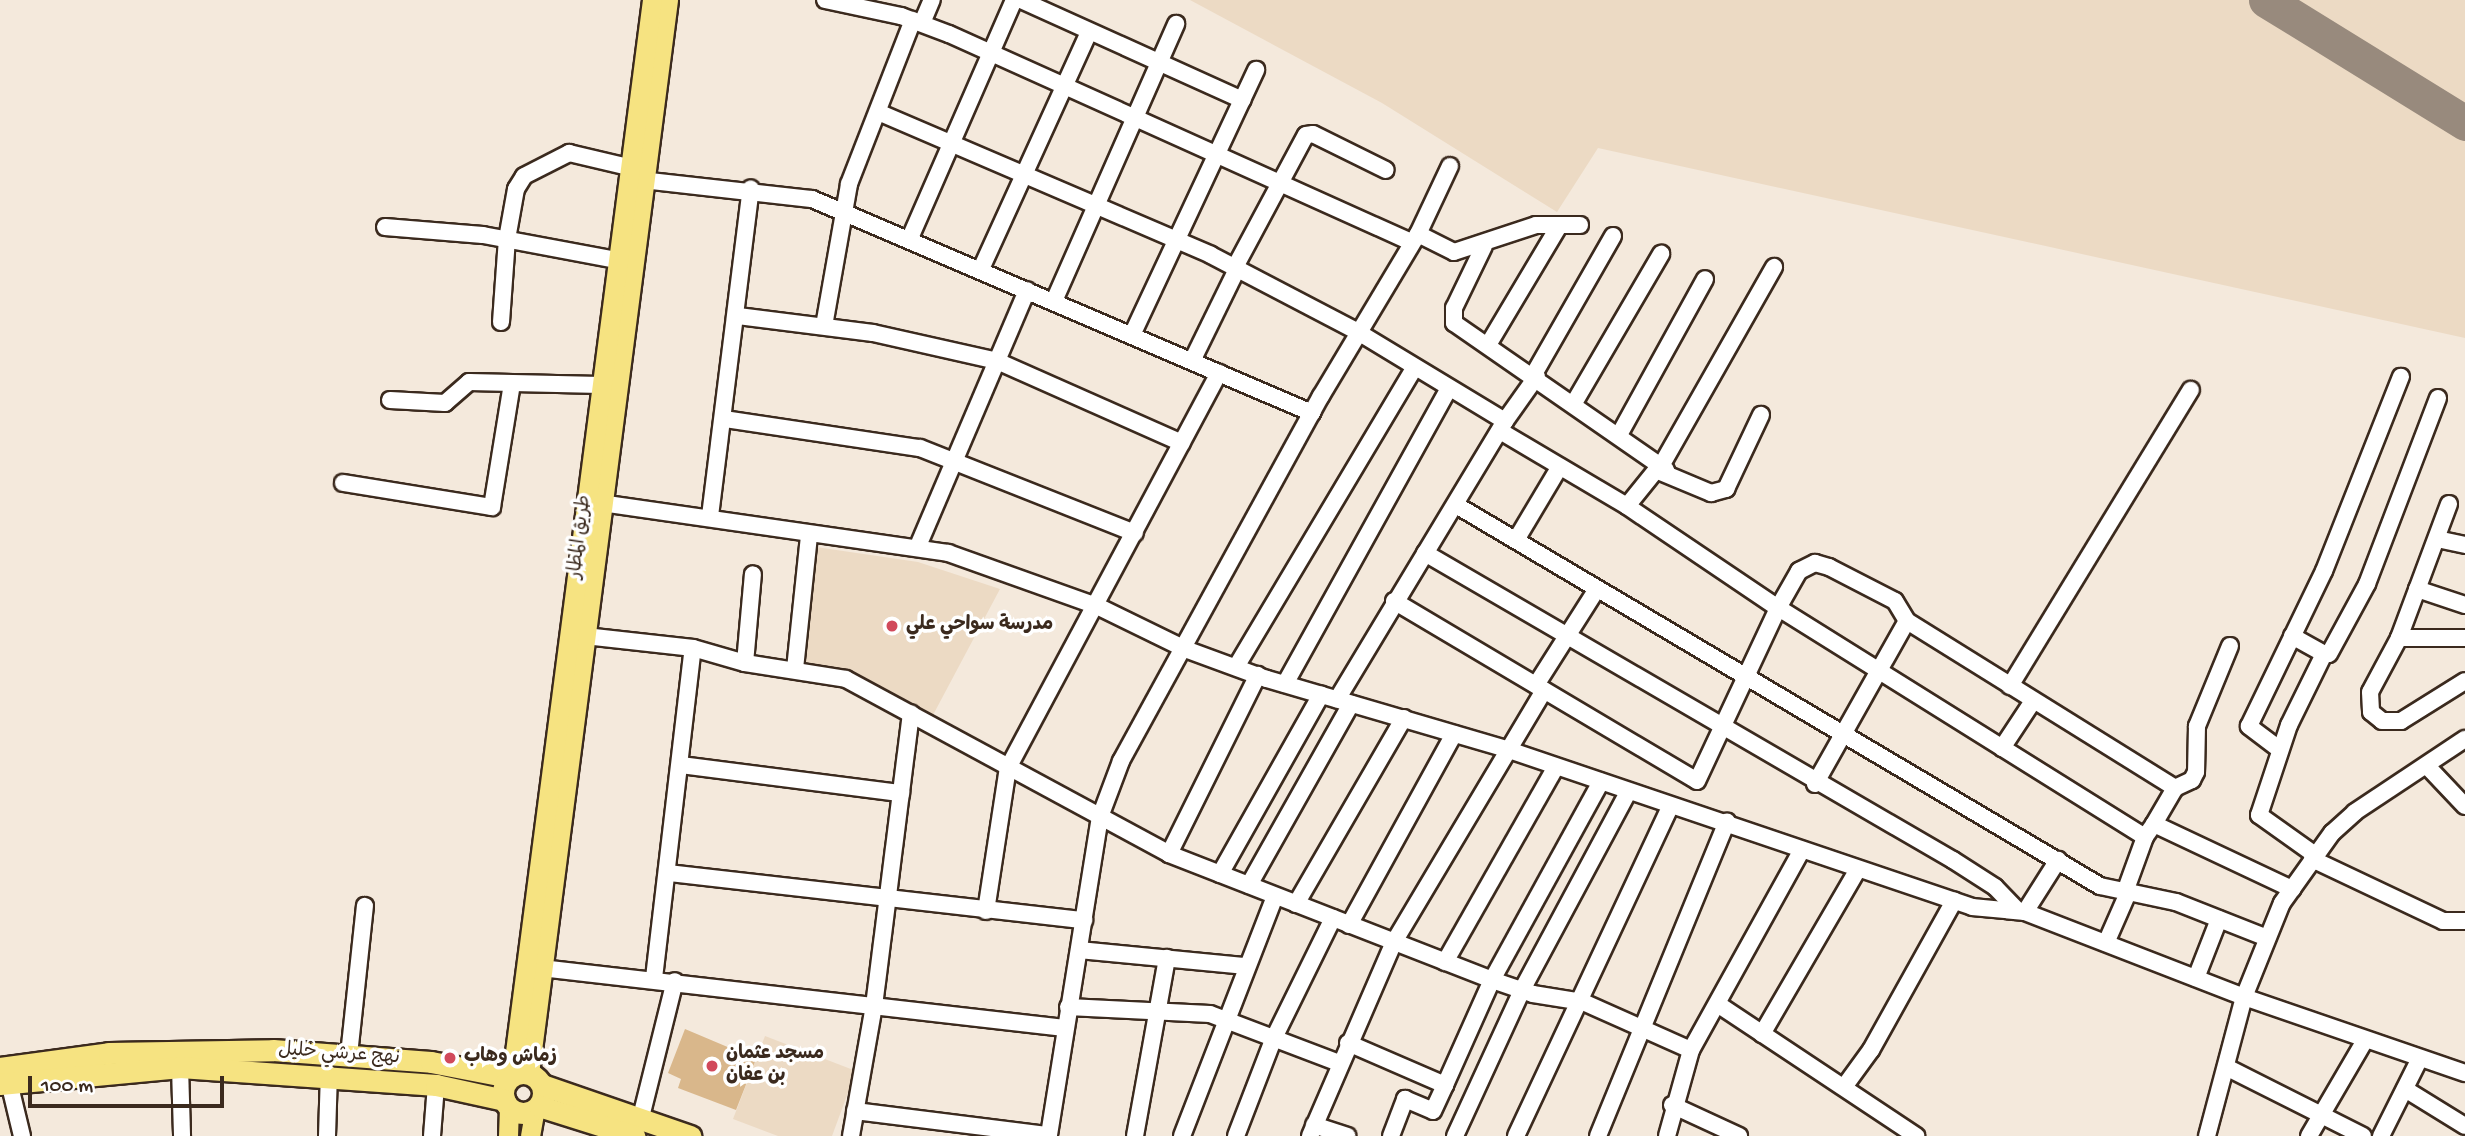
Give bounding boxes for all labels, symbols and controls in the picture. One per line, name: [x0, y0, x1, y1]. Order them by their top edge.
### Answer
street label: طريق المطار: [565, 494, 597, 580]
place label: مدرسة سواحي علي: [906, 615, 1053, 637]
marker: مدرسة سواحي علي: [884, 618, 900, 634]
street label: نهج عرشي خليل: [277, 1039, 401, 1071]
place label: مسجد عثمان بن عفان: [726, 1044, 824, 1088]
place label: زماش وهاب: [464, 1047, 557, 1069]
marker: زماش وهاب: [442, 1050, 458, 1066]
marker: مسجد عثمان بن عفان: [704, 1058, 720, 1074]
scale bar: [32, 1062, 228, 1106]
text: 100 m: [41, 1075, 93, 1100]

